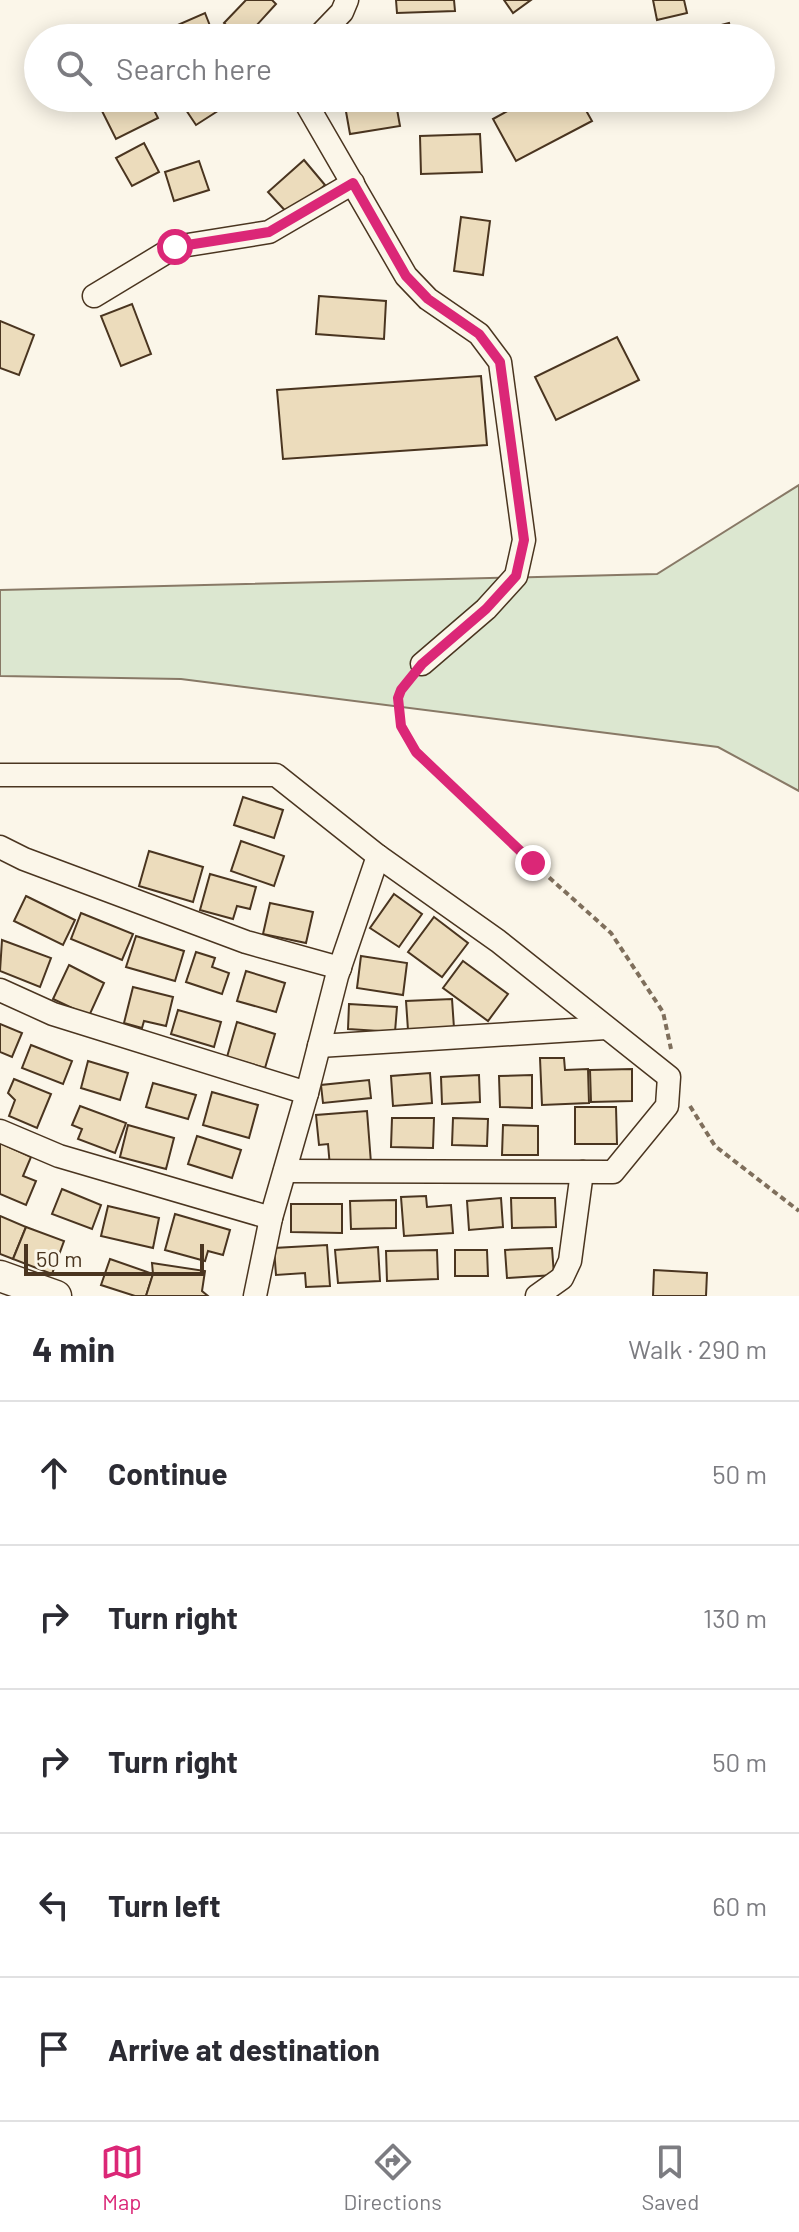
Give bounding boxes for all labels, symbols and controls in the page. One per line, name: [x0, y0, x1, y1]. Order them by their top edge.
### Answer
search box: [24, 24, 775, 112]
icon: search: [52, 46, 96, 90]
text: Search here: [116, 50, 272, 86]
route start: [157, 229, 193, 265]
route end: [515, 845, 551, 881]
scale bar: [24, 1240, 204, 1276]
text: 50 m: [36, 1245, 82, 1271]
text: 4 min: [32, 1328, 115, 1369]
text: Walk · 290 m: [628, 1333, 767, 1364]
icon: ahead: [32, 1451, 76, 1495]
text: Continue: [108, 1455, 228, 1491]
text: 50 m: [712, 1458, 767, 1489]
icon: right: [32, 1595, 76, 1639]
text: Turn right: [108, 1599, 238, 1635]
text: 130 m: [703, 1602, 767, 1633]
icon: right: [32, 1739, 76, 1783]
text: Turn right: [108, 1743, 238, 1779]
text: 50 m: [712, 1746, 767, 1777]
icon: left: [32, 1883, 76, 1927]
text: Turn left: [108, 1887, 221, 1923]
text: 60 m: [712, 1890, 767, 1921]
icon: arrive: [32, 2027, 76, 2071]
text: Arrive at destination: [108, 2031, 380, 2067]
tab: Map: [100, 2140, 144, 2214]
tab: Directions: [343, 2140, 442, 2214]
tab: Saved: [641, 2140, 699, 2214]

